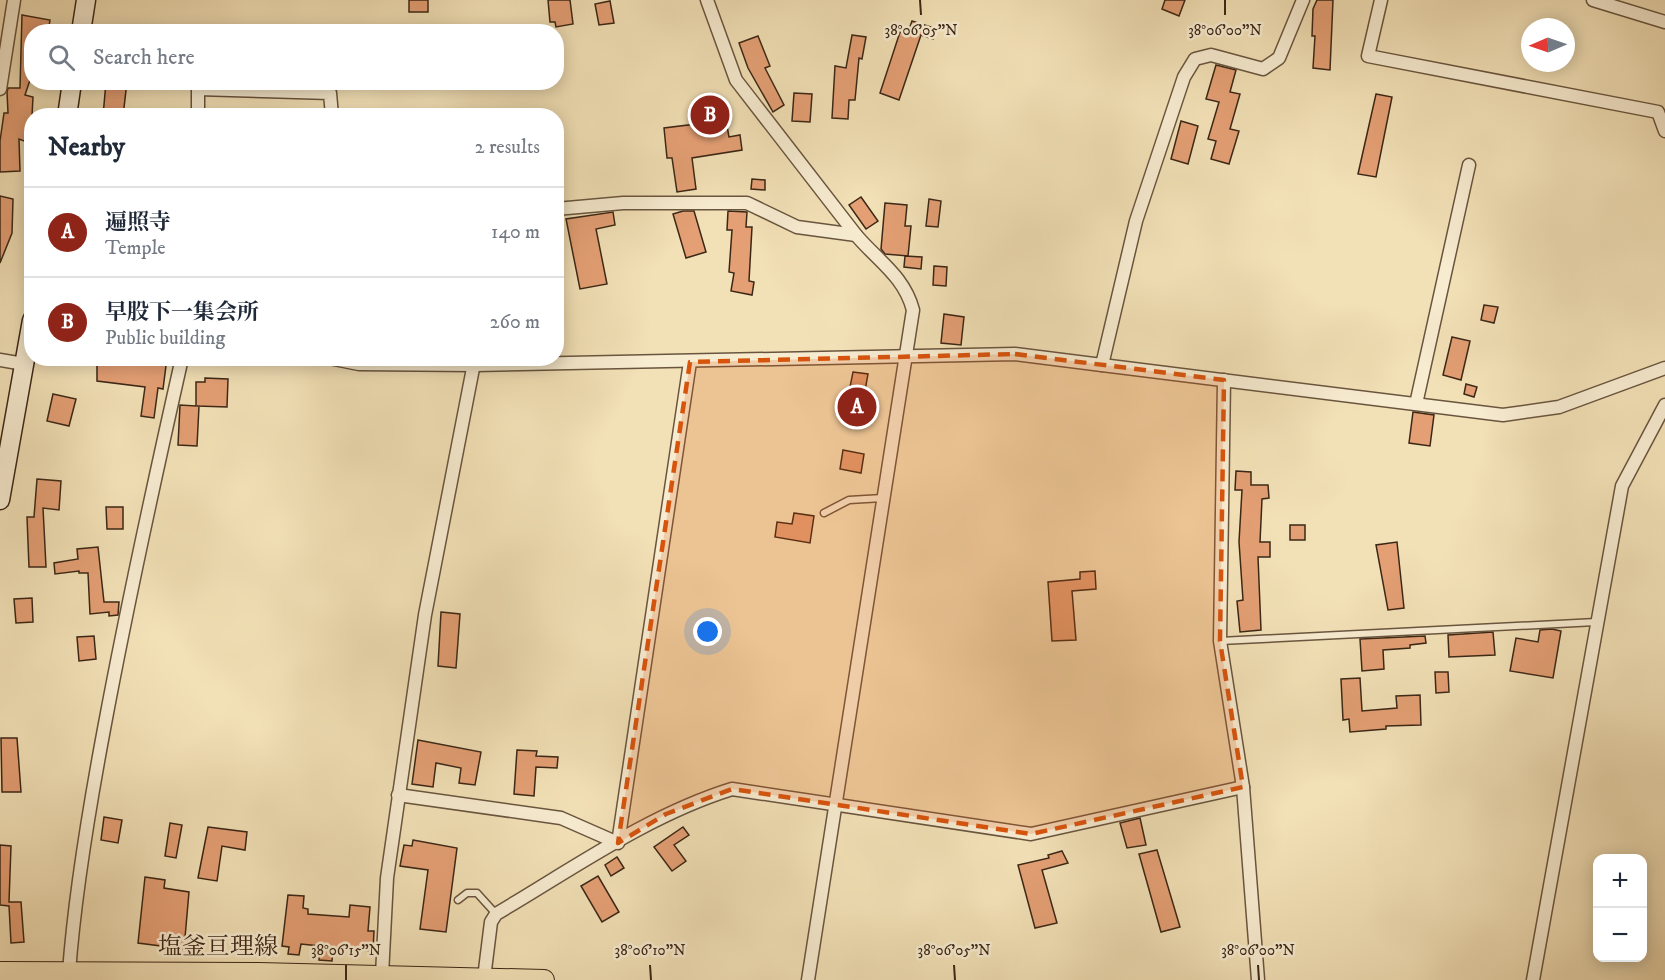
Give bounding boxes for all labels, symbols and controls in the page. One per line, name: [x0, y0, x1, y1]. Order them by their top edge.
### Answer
north arrow: [1521, 18, 1575, 72]
text: 38°06'05"N: [885, 21, 957, 40]
text: 38°06'00"N: [1188, 21, 1262, 40]
search box: [24, 24, 564, 90]
icon: search: [45, 41, 78, 74]
text: Search here: [93, 44, 195, 71]
pin: B: [690, 92, 730, 138]
text: Nearby: [48, 131, 125, 164]
text: 2 results: [475, 135, 540, 160]
text: 遍照寺: [105, 209, 171, 236]
text: A: [61, 220, 74, 245]
text: 140 m: [491, 220, 540, 245]
text: Temple: [105, 236, 166, 261]
text: 早股下一集会所: [105, 299, 259, 326]
text: B: [61, 310, 74, 335]
text: 260 m: [490, 310, 540, 335]
text: Public building: [105, 326, 225, 351]
pin: A: [838, 384, 876, 430]
your location: [693, 617, 722, 646]
map controls: [1593, 854, 1647, 962]
button: +: [1593, 854, 1647, 908]
button: −: [1593, 908, 1647, 962]
street label: 塩釜亘理線: [158, 932, 278, 962]
text: 38°06'15"N: [311, 941, 381, 960]
text: 38°06'10"N: [615, 941, 685, 960]
text: 38°06'05"N: [918, 941, 990, 960]
text: 38°06'00"N: [1221, 941, 1295, 960]

